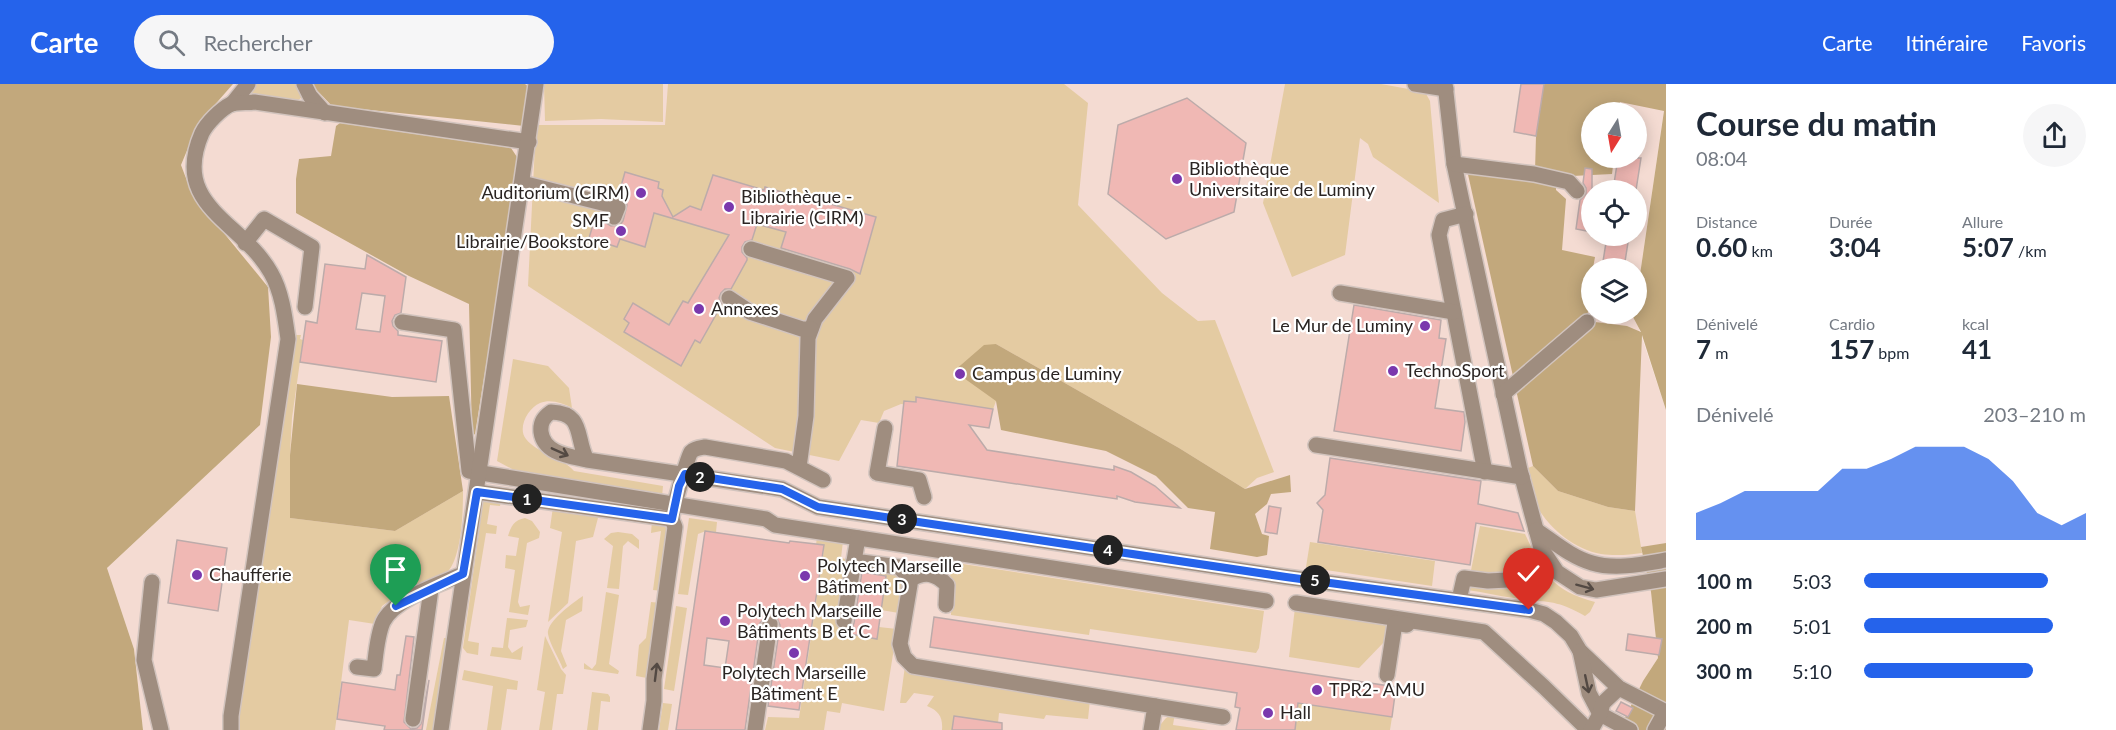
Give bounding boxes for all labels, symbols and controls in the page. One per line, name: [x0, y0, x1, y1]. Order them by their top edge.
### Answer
search box: [134, 15, 554, 69]
text: Carte: [30, 25, 98, 59]
icon: search: [155, 26, 188, 59]
text: Rechercher: [203, 29, 312, 56]
text: Carte: [1822, 30, 1873, 55]
text: Itinéraire: [1906, 30, 1988, 55]
text: Favoris: [2021, 30, 2086, 55]
north arrow: [1581, 102, 1647, 168]
map controls: [1581, 102, 1647, 324]
text: Course du matin: [1696, 103, 1937, 143]
button: share: [2023, 104, 2086, 167]
text: 08:04: [1696, 146, 1747, 170]
place label: Bibliothèque Universitaire de Luminy: [1189, 157, 1375, 200]
marker: Bibliothèque Universitaire de Luminy: [1170, 172, 1184, 186]
button: locate: [1581, 180, 1647, 246]
place label: Auditorium (CIRM): [481, 181, 629, 203]
place label: Bibliothèque - Librairie (CIRM): [741, 185, 864, 228]
marker: Auditorium (CIRM): [634, 186, 648, 200]
marker: Bibliothèque - Librairie (CIRM): [722, 200, 736, 214]
place label: SMF Librairie/Bookstore: [456, 209, 609, 252]
text: Distance: [1696, 212, 1757, 231]
text: Durée: [1829, 212, 1872, 231]
text: Allure: [1962, 212, 2003, 231]
marker: SMF Librairie/Bookstore: [614, 224, 628, 238]
text: 0.60: [1696, 231, 1747, 263]
text: 3:04: [1829, 231, 1881, 263]
text: 5:07: [1962, 231, 2014, 263]
text: km: [1747, 241, 1773, 260]
text: /km: [2014, 241, 2047, 260]
button: layers: [1581, 258, 1647, 324]
place label: Annexes: [711, 297, 779, 319]
marker: Annexes: [692, 302, 706, 316]
place label: Le Mur de Luminy: [1272, 314, 1414, 336]
text: Dénivelé: [1696, 314, 1758, 333]
text: Cardio: [1829, 314, 1875, 333]
text: kcal: [1962, 314, 1989, 333]
marker: Le Mur de Luminy: [1418, 319, 1432, 333]
text: 7: [1696, 333, 1711, 365]
text: 157: [1829, 333, 1874, 365]
text: 41: [1962, 333, 1992, 365]
text: m: [1711, 343, 1728, 362]
text: bpm: [1874, 343, 1909, 362]
place label: TechnoSport: [1405, 359, 1505, 381]
place label: Campus de Luminy: [972, 362, 1122, 384]
marker: TechnoSport: [1386, 364, 1400, 378]
marker: Campus de Luminy: [953, 367, 967, 381]
text: Dénivelé: [1696, 402, 1773, 426]
text: 203–210 m: [1983, 402, 2086, 426]
one-way arrow: [550, 447, 568, 458]
pin: 2: [685, 462, 715, 492]
text: 2: [695, 467, 705, 486]
pin: 1: [512, 484, 542, 514]
text: 1: [522, 489, 532, 508]
pin: 3: [887, 504, 917, 534]
text: 3: [897, 509, 907, 528]
pin: 4: [1093, 535, 1123, 565]
text: 4: [1103, 540, 1113, 559]
pin: [370, 544, 421, 606]
pin: [1503, 548, 1554, 610]
icon: arrive: [379, 553, 412, 586]
place label: Polytech Marseille Bâtiment D: [817, 554, 962, 597]
icon: check: [1512, 557, 1545, 590]
place label: Chaufferie: [209, 563, 292, 585]
pin: 5: [1300, 565, 1330, 595]
marker: Chaufferie: [190, 568, 204, 582]
marker: Polytech Marseille Bâtiment D: [798, 569, 812, 583]
text: 100 m: [1696, 569, 1752, 593]
text: 5:03: [1792, 569, 1832, 593]
text: 5: [1310, 570, 1320, 589]
one-way arrow: [1575, 582, 1594, 593]
place label: Polytech Marseille Bâtiments B et C: [737, 599, 882, 642]
marker: Polytech Marseille Bâtiments B et C: [718, 614, 732, 628]
text: 200 m: [1696, 614, 1752, 638]
text: 5:01: [1792, 614, 1832, 638]
marker: Polytech Marseille Bâtiment E: [787, 646, 801, 660]
text: 300 m: [1696, 659, 1752, 683]
text: 5:10: [1792, 659, 1832, 683]
place label: Polytech Marseille Bâtiment E: [722, 661, 866, 704]
one-way arrow: [650, 662, 661, 682]
one-way arrow: [1582, 674, 1594, 693]
place label: TPR2- AMU: [1329, 678, 1425, 700]
marker: TPR2- AMU: [1310, 683, 1324, 697]
place label: Hall: [1280, 701, 1311, 723]
marker: Hall: [1261, 706, 1275, 720]

